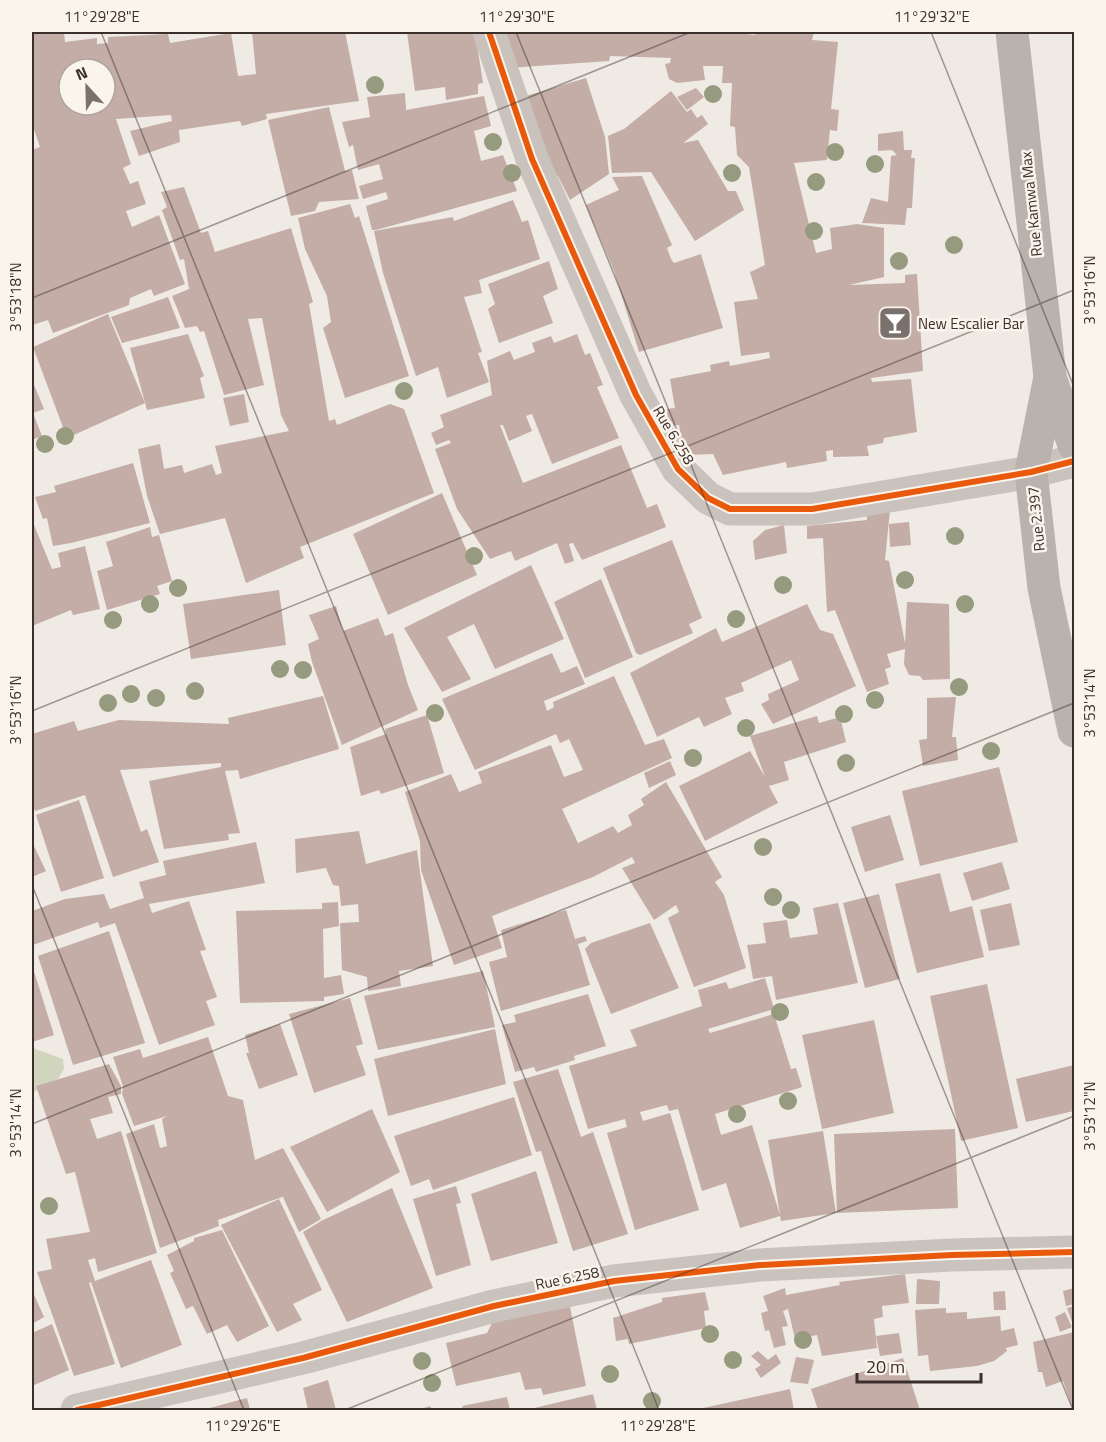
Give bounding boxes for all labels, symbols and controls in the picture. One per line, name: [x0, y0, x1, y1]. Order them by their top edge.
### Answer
text: 11°29'28"E: [64, 5, 140, 28]
text: 11°29'30"E: [479, 5, 555, 28]
text: 11°29'32"E: [894, 5, 970, 28]
north arrow: [57, 57, 117, 117]
text: N: [72, 60, 91, 86]
street label: Rue Kamwa Max: [1014, 150, 1048, 258]
text: 3°53'16"N: [1078, 255, 1101, 325]
text: 3°53'18"N: [4, 262, 27, 332]
bar icon: New Escalier Bar: [877, 305, 913, 341]
place label: New Escalier Bar: [918, 312, 1024, 335]
street label: Rue 6.258: [647, 401, 701, 469]
street label: Rue 2.397: [1021, 486, 1051, 552]
text: 3°53'14"N: [1078, 668, 1101, 738]
text: 3°53'16"N: [4, 675, 27, 745]
text: 3°53'12"N: [1078, 1081, 1101, 1151]
text: 3°53'14"N: [4, 1088, 27, 1158]
street label: Rue 6.258: [533, 1260, 601, 1296]
scale bar: [857, 1346, 982, 1384]
text: 20 m: [866, 1353, 905, 1380]
text: 11°29'26"E: [205, 1414, 281, 1437]
text: 11°29'28"E: [620, 1414, 696, 1437]

